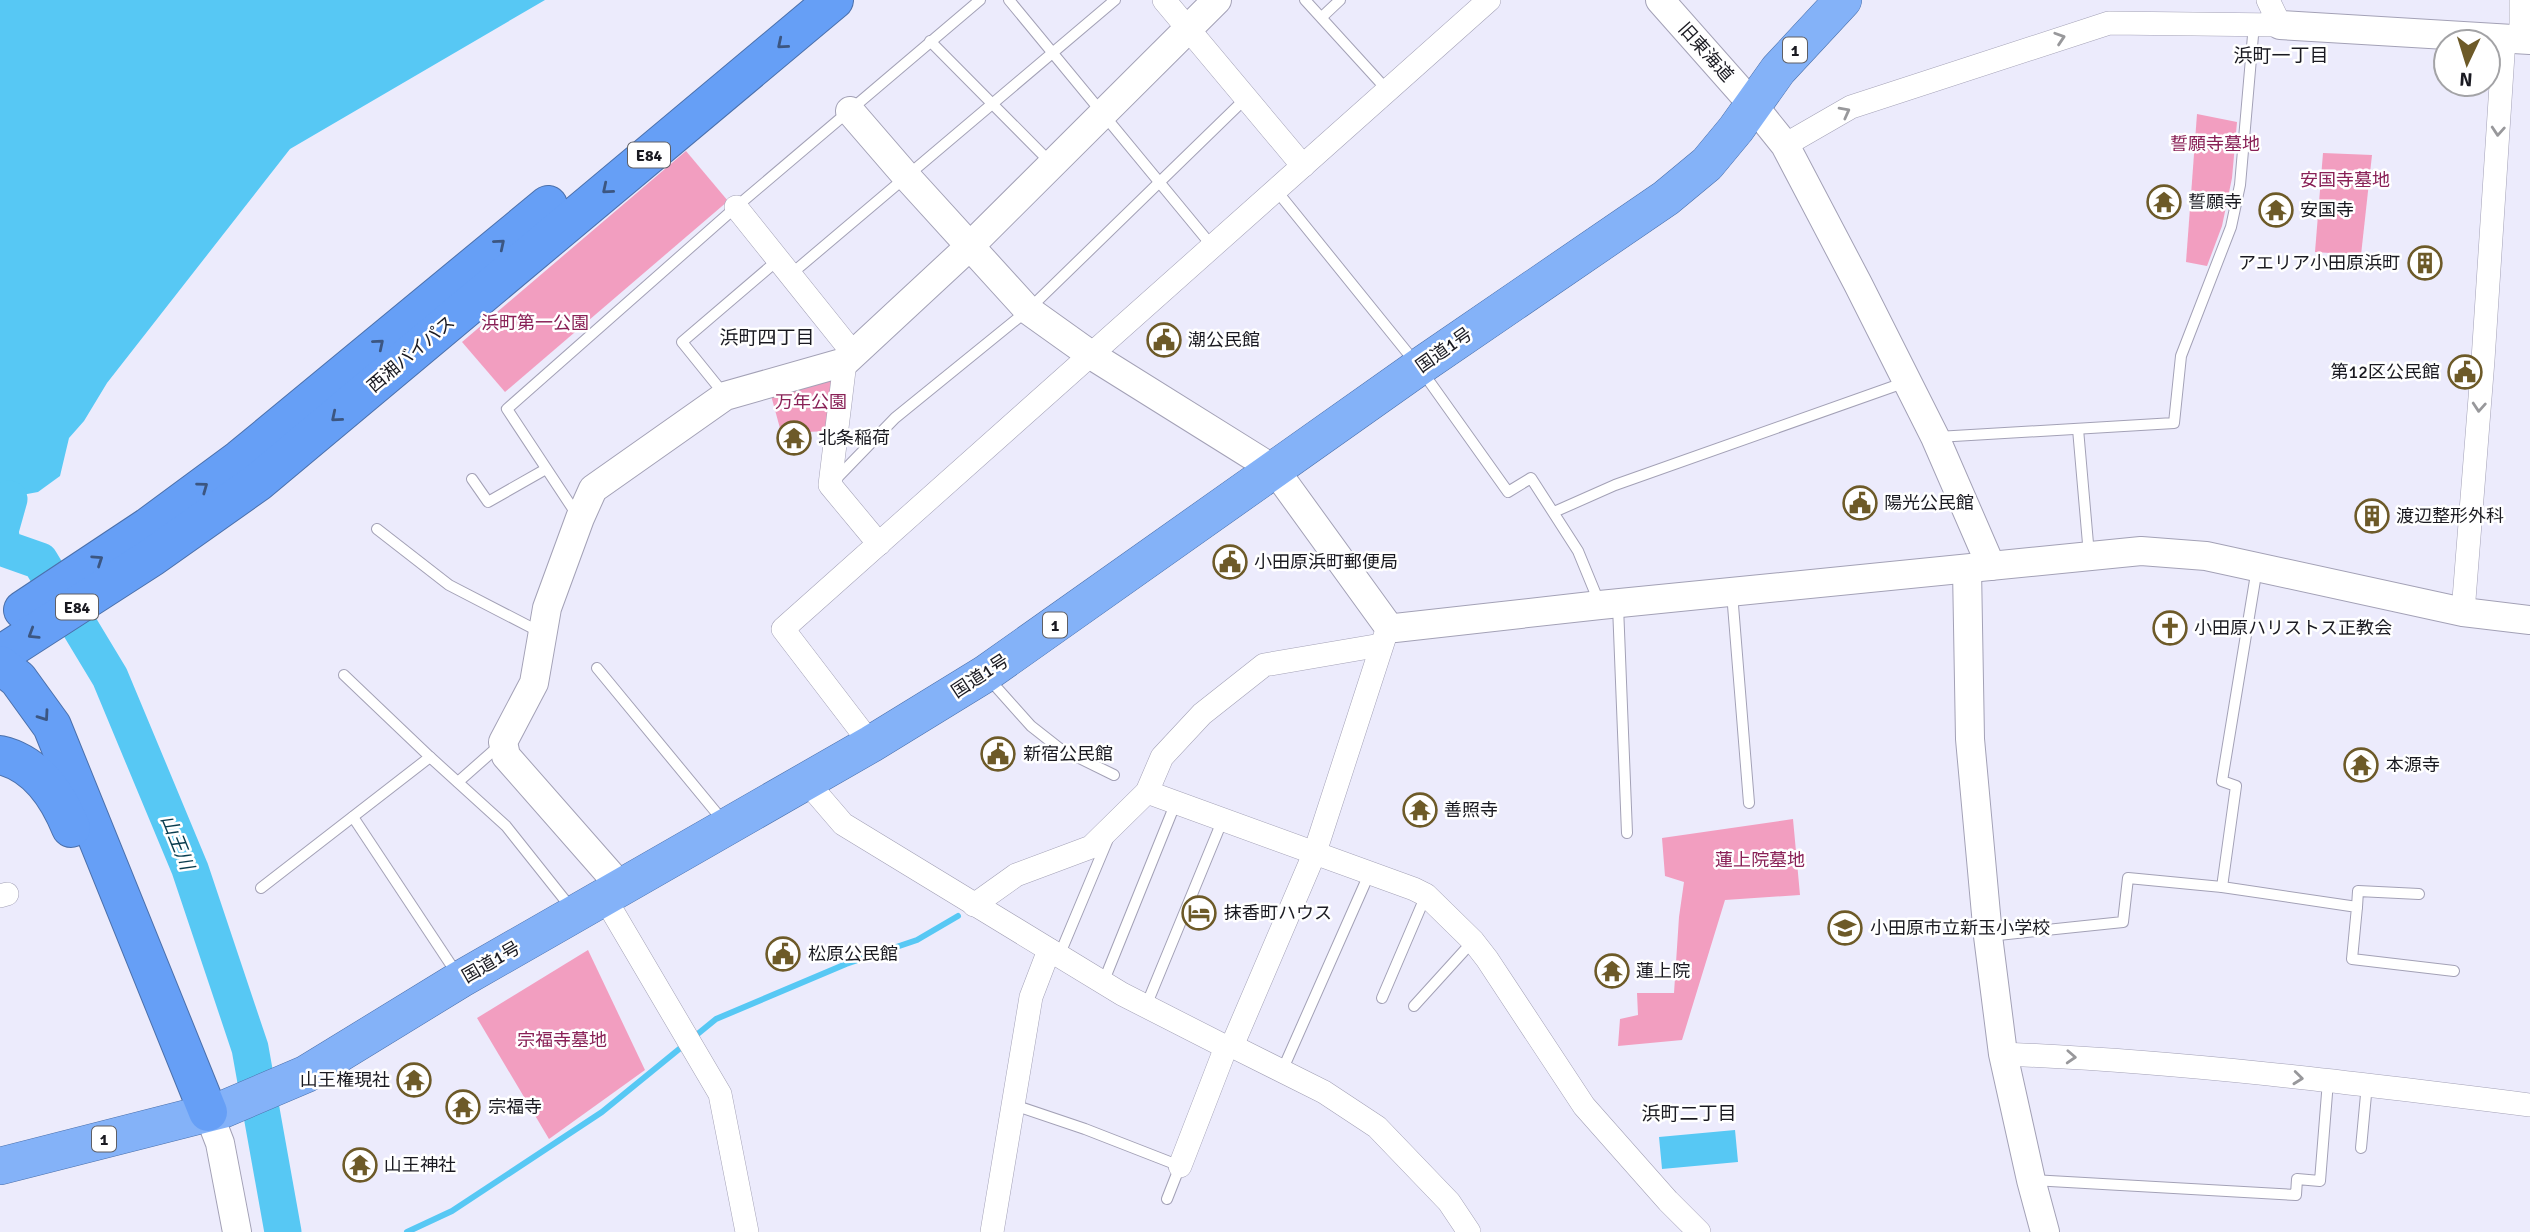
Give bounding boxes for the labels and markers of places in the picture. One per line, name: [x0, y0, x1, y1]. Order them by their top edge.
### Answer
temple icon: 誓願寺: [2145, 183, 2183, 221]
place label: 誓願寺: [2188, 191, 2242, 213]
temple icon: 安国寺: [2257, 191, 2295, 229]
place label: 安国寺: [2300, 199, 2354, 221]
building icon: アエリア小田原浜町: [2406, 244, 2444, 282]
place label: アエリア小田原浜町: [2238, 252, 2400, 274]
public building icon: 潮公民館: [1145, 321, 1183, 359]
place label: 潮公民館: [1188, 329, 1260, 351]
public building icon: 第12区公民館: [2446, 353, 2484, 391]
place label: 第12区公民館: [2331, 361, 2440, 383]
temple icon: 北条稲荷: [775, 419, 813, 457]
place label: 北条稲荷: [818, 427, 890, 449]
public building icon: 陽光公民館: [1841, 484, 1879, 522]
place label: 陽光公民館: [1884, 492, 1974, 514]
building icon: 渡辺整形外科: [2353, 497, 2391, 535]
place label: 渡辺整形外科: [2396, 505, 2504, 527]
public building icon: 小田原浜町郵便局: [1211, 543, 1249, 581]
place label: 小田原浜町郵便局: [1254, 551, 1398, 573]
church icon: 小田原ハリストス正教会: [2151, 609, 2189, 647]
place label: 小田原ハリストス正教会: [2194, 617, 2392, 639]
public building icon: 新宿公民館: [979, 735, 1017, 773]
place label: 新宿公民館: [1023, 743, 1113, 765]
temple icon: 本源寺: [2342, 746, 2380, 784]
place label: 本源寺: [2386, 754, 2440, 776]
temple icon: 善照寺: [1401, 791, 1439, 829]
place label: 善照寺: [1444, 799, 1498, 821]
hotel icon: 抹香町ハウス: [1180, 894, 1218, 932]
place label: 抹香町ハウス: [1224, 902, 1332, 924]
school or university icon: 小田原市立新玉小学校: [1826, 909, 1864, 947]
place label: 小田原市立新玉小学校: [1870, 917, 2050, 939]
public building icon: 松原公民館: [764, 935, 802, 973]
place label: 松原公民館: [808, 943, 898, 965]
temple icon: 蓮上院: [1593, 952, 1631, 990]
place label: 蓮上院: [1636, 960, 1690, 982]
temple icon: 山王権現社: [395, 1061, 433, 1099]
place label: 山王権現社: [300, 1069, 390, 1091]
temple icon: 宗福寺: [444, 1088, 482, 1126]
place label: 宗福寺: [488, 1096, 542, 1118]
temple icon: 山王神社: [341, 1146, 379, 1184]
place label: 山王神社: [384, 1154, 456, 1176]

